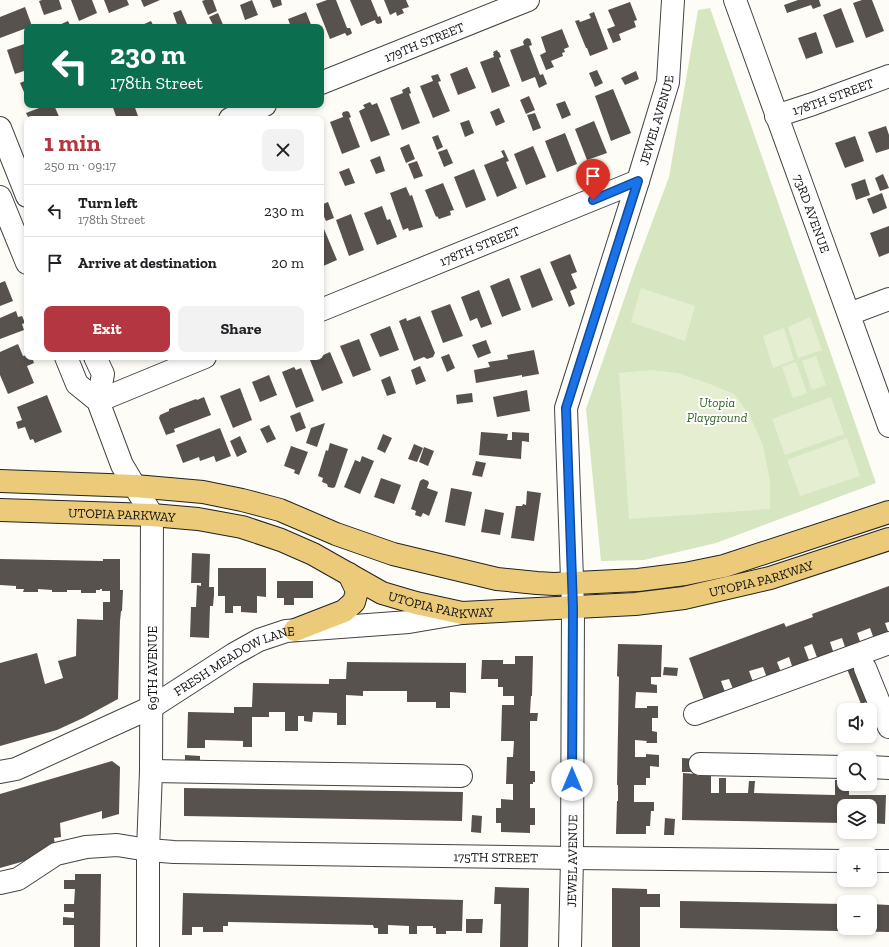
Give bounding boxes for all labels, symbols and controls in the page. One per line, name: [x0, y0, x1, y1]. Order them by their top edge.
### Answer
street label: 179TH STREET: [382, 19, 466, 64]
text: 230 m: [110, 38, 186, 71]
icon: left: [44, 40, 96, 92]
text: 178th Street: [110, 72, 203, 94]
street label: JEWEL AVENUE: [636, 74, 676, 167]
street label: 178TH STREET: [790, 75, 875, 118]
text: 1 min: [44, 128, 101, 157]
button: close: [262, 129, 304, 171]
text: 250 m · 09:17: [44, 158, 116, 173]
pin: [576, 159, 610, 200]
icon: arrive: [582, 165, 604, 187]
street label: 73RD AVENUE: [791, 172, 833, 255]
text: Turn left: [78, 194, 138, 212]
icon: left: [44, 200, 66, 222]
text: 230 m: [264, 202, 304, 220]
text: 178th Street: [78, 212, 145, 227]
street label: 178TH STREET: [437, 223, 522, 269]
icon: arrive: [44, 252, 66, 274]
text: Arrive at destination: [78, 254, 217, 272]
text: 20 m: [271, 254, 304, 272]
button: Exit: [44, 306, 170, 352]
button: Share: [178, 306, 304, 352]
park label: Utopia Playground: [687, 395, 748, 425]
street label: UTOPIA PARKWAY: [68, 505, 176, 525]
street label: UTOPIA PARKWAY: [707, 557, 815, 599]
street label: UTOPIA PARKWAY: [387, 588, 494, 621]
street label: FRESH MEADOW LANE: [171, 623, 295, 699]
street label: 69TH AVENUE: [145, 626, 160, 710]
map controls: [837, 703, 877, 935]
button: sound: [837, 703, 877, 743]
button: search: [837, 751, 877, 791]
position arrow: [551, 759, 593, 801]
button: layers: [837, 799, 877, 839]
street label: JEWEL AVENUE: [563, 814, 580, 908]
button: +: [837, 847, 877, 887]
street label: 175TH STREET: [453, 849, 538, 865]
button: −: [837, 895, 877, 935]

